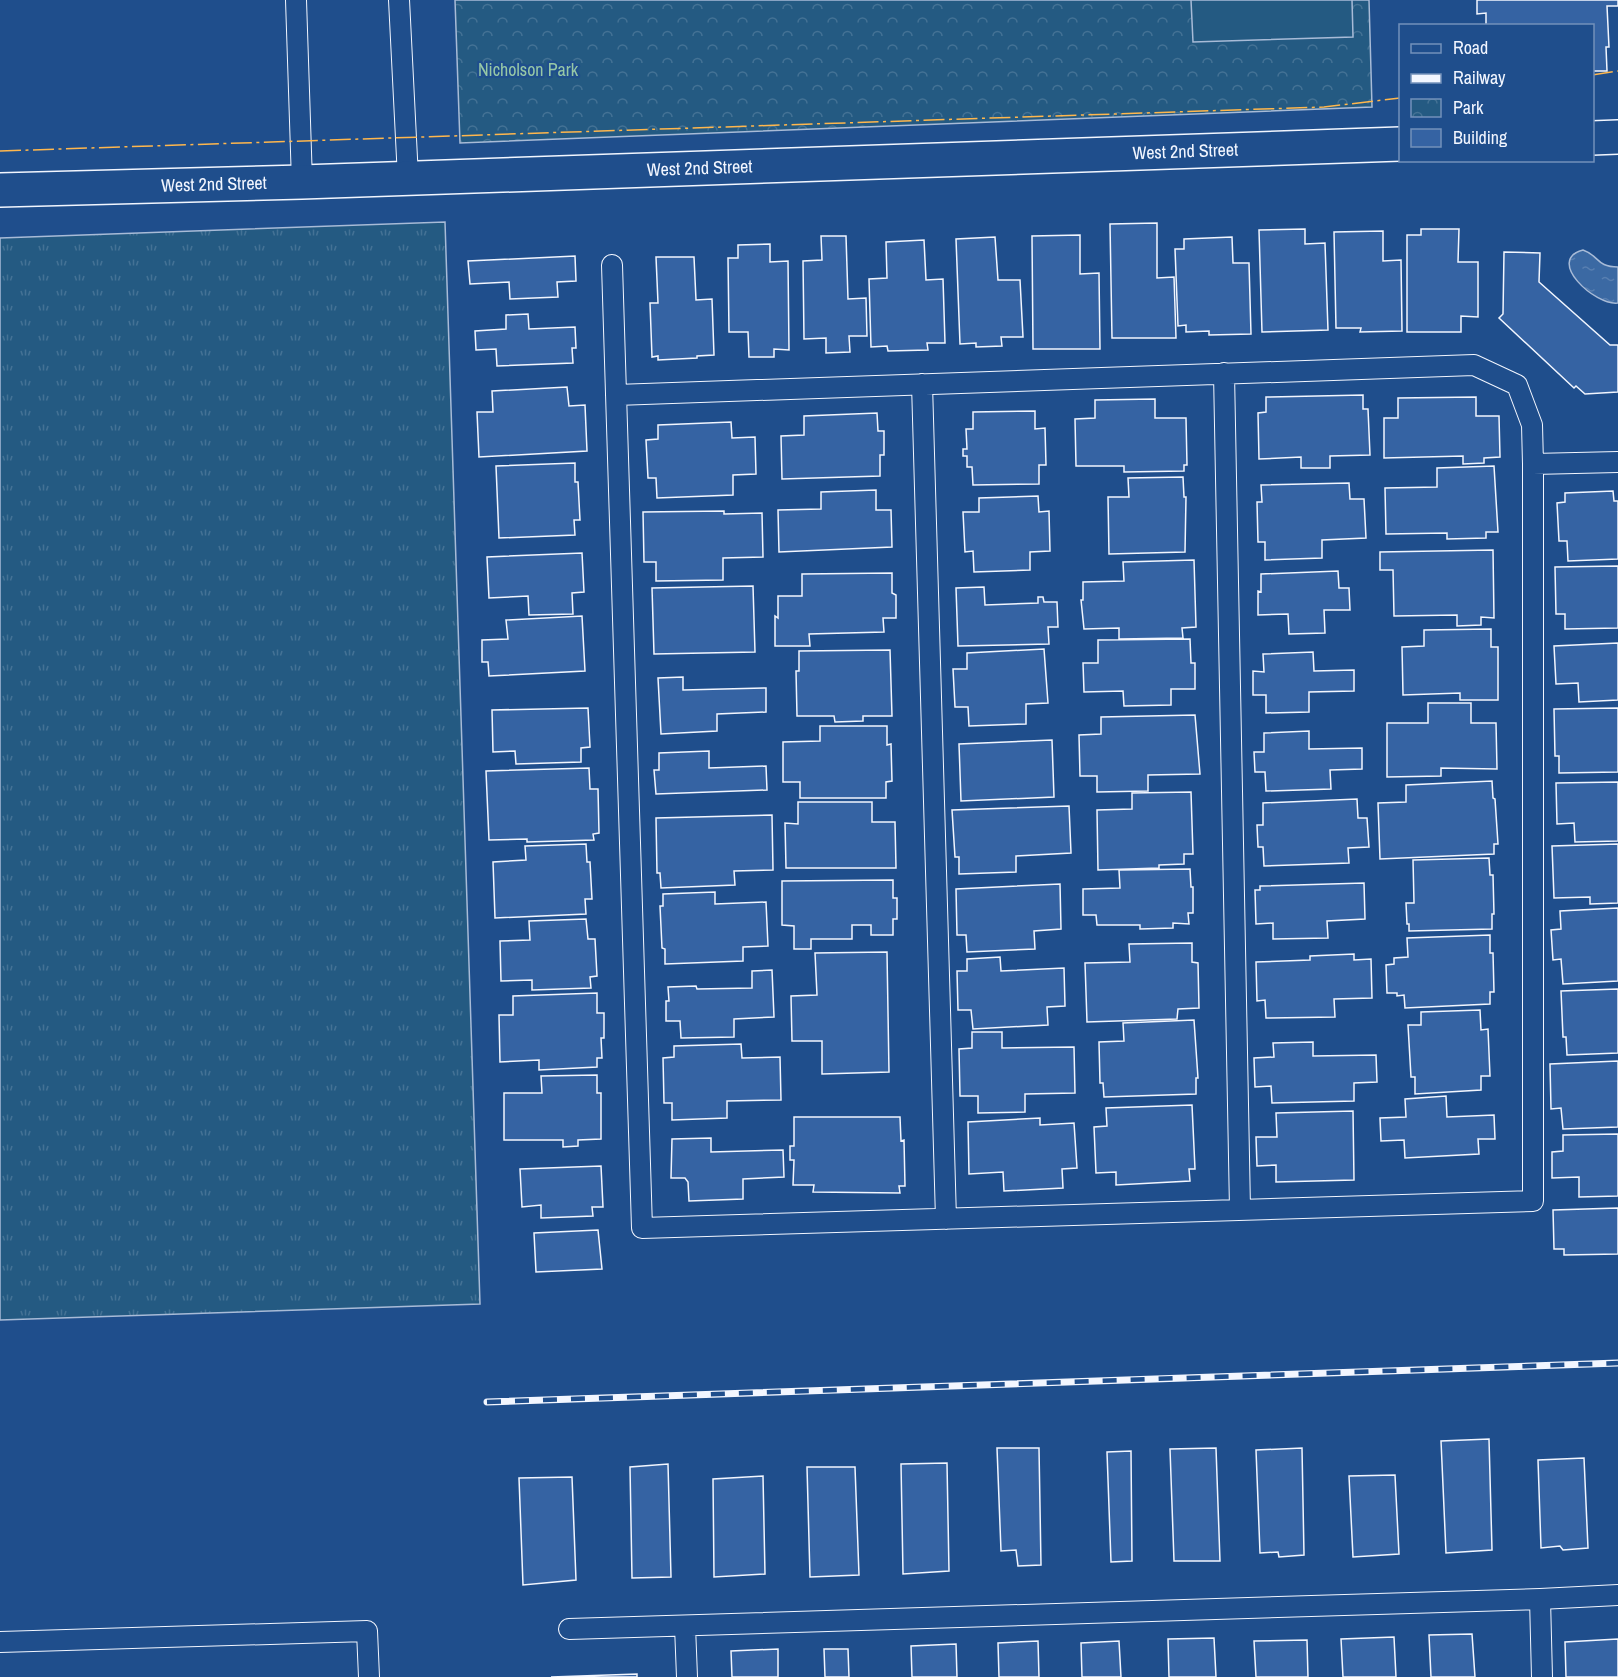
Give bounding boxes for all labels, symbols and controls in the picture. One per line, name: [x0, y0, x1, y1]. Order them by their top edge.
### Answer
legend: [1399, 24, 1594, 162]
text: Road: [1453, 35, 1488, 60]
park label: Nicholson Park: [478, 57, 579, 82]
text: Railway: [1453, 65, 1506, 90]
text: Park: [1453, 95, 1484, 120]
text: Building: [1453, 125, 1508, 150]
street label: West 2nd Street: [1132, 137, 1239, 165]
street label: West 2nd Street: [646, 153, 753, 182]
street label: West 2nd Street: [161, 170, 267, 198]

